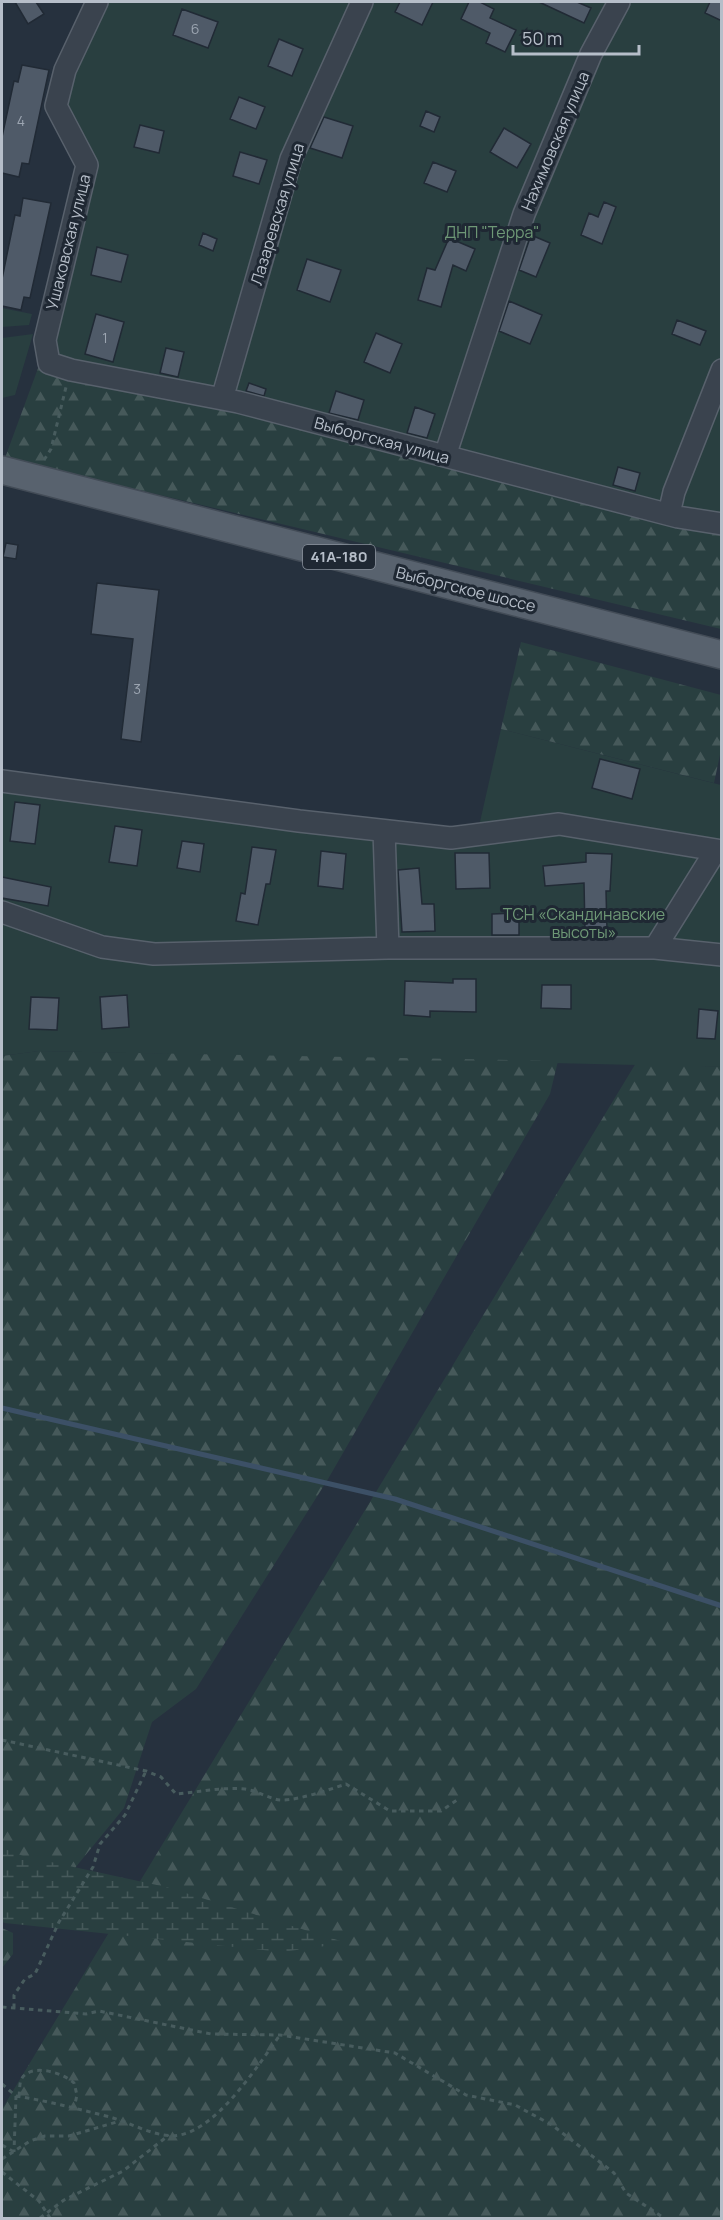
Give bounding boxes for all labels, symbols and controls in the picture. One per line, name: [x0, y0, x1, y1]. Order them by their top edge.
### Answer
scale bar: [513, 18, 639, 56]
house number: 6: [191, 19, 199, 38]
text: 50 m: [522, 26, 562, 50]
street label: Нахимовская улица: [516, 68, 594, 214]
house number: 4: [17, 111, 25, 130]
street label: Лазаревская улица: [245, 140, 309, 288]
street label: Ушаковская улица: [40, 172, 96, 312]
park label: ДНП "Терра": [445, 221, 539, 243]
house number: 1: [102, 328, 108, 347]
street label: Выборгская улица: [312, 411, 452, 469]
road number: 41А-180: [303, 545, 375, 569]
street label: Выборгское шоссе: [394, 561, 538, 617]
house number: 3: [133, 679, 141, 698]
park label: ТСН «Скандинавские высоты»: [503, 903, 665, 943]

